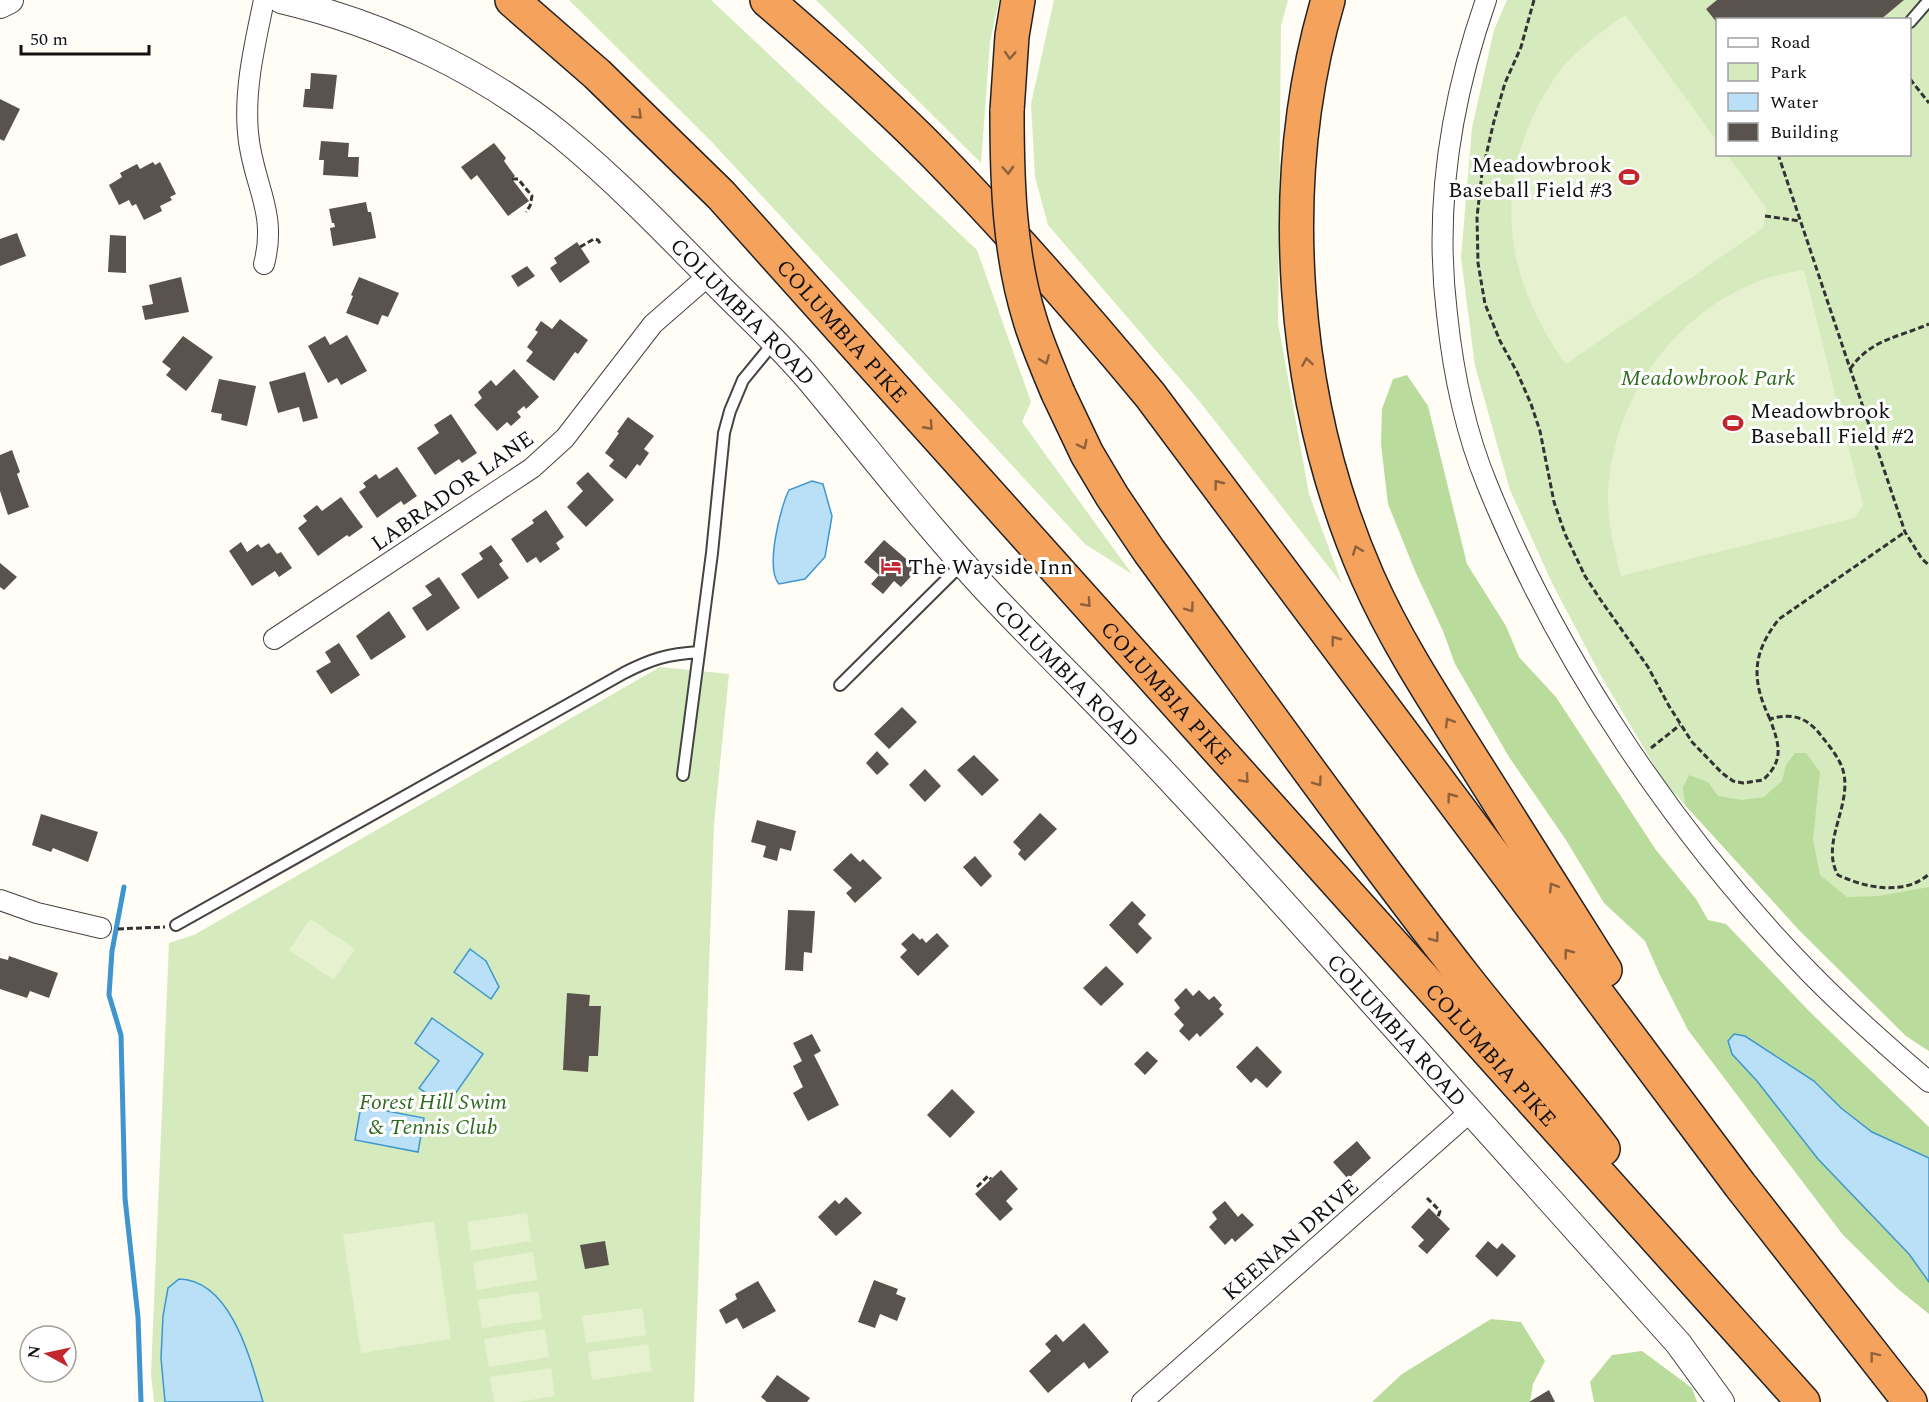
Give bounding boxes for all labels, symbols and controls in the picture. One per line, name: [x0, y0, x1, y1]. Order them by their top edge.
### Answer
scale bar: [21, 18, 148, 56]
legend: [1716, 18, 1911, 156]
text: 50 m: [30, 26, 68, 53]
text: Road: [1770, 29, 1811, 56]
one-way arrow: [1004, 51, 1017, 60]
text: Park: [1770, 59, 1807, 86]
text: Water: [1770, 89, 1818, 116]
one-way arrow: [631, 107, 642, 118]
text: Building: [1770, 119, 1839, 146]
place label: Meadowbrook Baseball Field #3: [1448, 149, 1612, 207]
one-way arrow: [1001, 165, 1014, 174]
sports icon: Meadowbrook Baseball Field #3: [1617, 165, 1641, 189]
street label: COLUMBIA ROAD: [662, 231, 823, 394]
street label: COLUMBIA PIKE: [768, 252, 915, 411]
one-way arrow: [1038, 354, 1050, 365]
one-way arrow: [1301, 358, 1314, 368]
park label: Meadowbrook Park: [1621, 362, 1795, 395]
place label: Meadowbrook Baseball Field #2: [1750, 395, 1914, 453]
sports icon: Meadowbrook Baseball Field #2: [1721, 411, 1745, 435]
one-way arrow: [922, 419, 933, 430]
street label: LABRADOR LANE: [365, 423, 541, 560]
one-way arrow: [1076, 439, 1088, 450]
one-way arrow: [1214, 480, 1225, 491]
one-way arrow: [1352, 546, 1364, 557]
place label: The Wayside Inn: [908, 551, 1073, 584]
hotel icon: The Wayside Inn: [879, 554, 903, 578]
street label: COLUMBIA ROAD: [986, 592, 1147, 756]
one-way arrow: [1080, 596, 1091, 606]
one-way arrow: [1183, 601, 1194, 612]
street label: COLUMBIA PIKE: [1092, 614, 1239, 773]
one-way arrow: [1331, 636, 1342, 647]
one-way arrow: [1444, 718, 1456, 728]
one-way arrow: [1238, 772, 1249, 783]
one-way arrow: [1311, 775, 1322, 786]
one-way arrow: [1447, 792, 1458, 803]
one-way arrow: [1548, 883, 1560, 893]
one-way arrow: [1428, 931, 1439, 942]
street label: COLUMBIA ROAD: [1318, 947, 1474, 1115]
one-way arrow: [1564, 948, 1575, 959]
street label: COLUMBIA PIKE: [1417, 976, 1564, 1135]
park label: Forest Hill Swim & Tennis Club: [359, 1086, 507, 1144]
street label: KEENAN DRIVE: [1215, 1171, 1367, 1309]
north arrow: [18, 1324, 78, 1384]
text: N: [21, 1344, 47, 1360]
one-way arrow: [1870, 1352, 1881, 1363]

